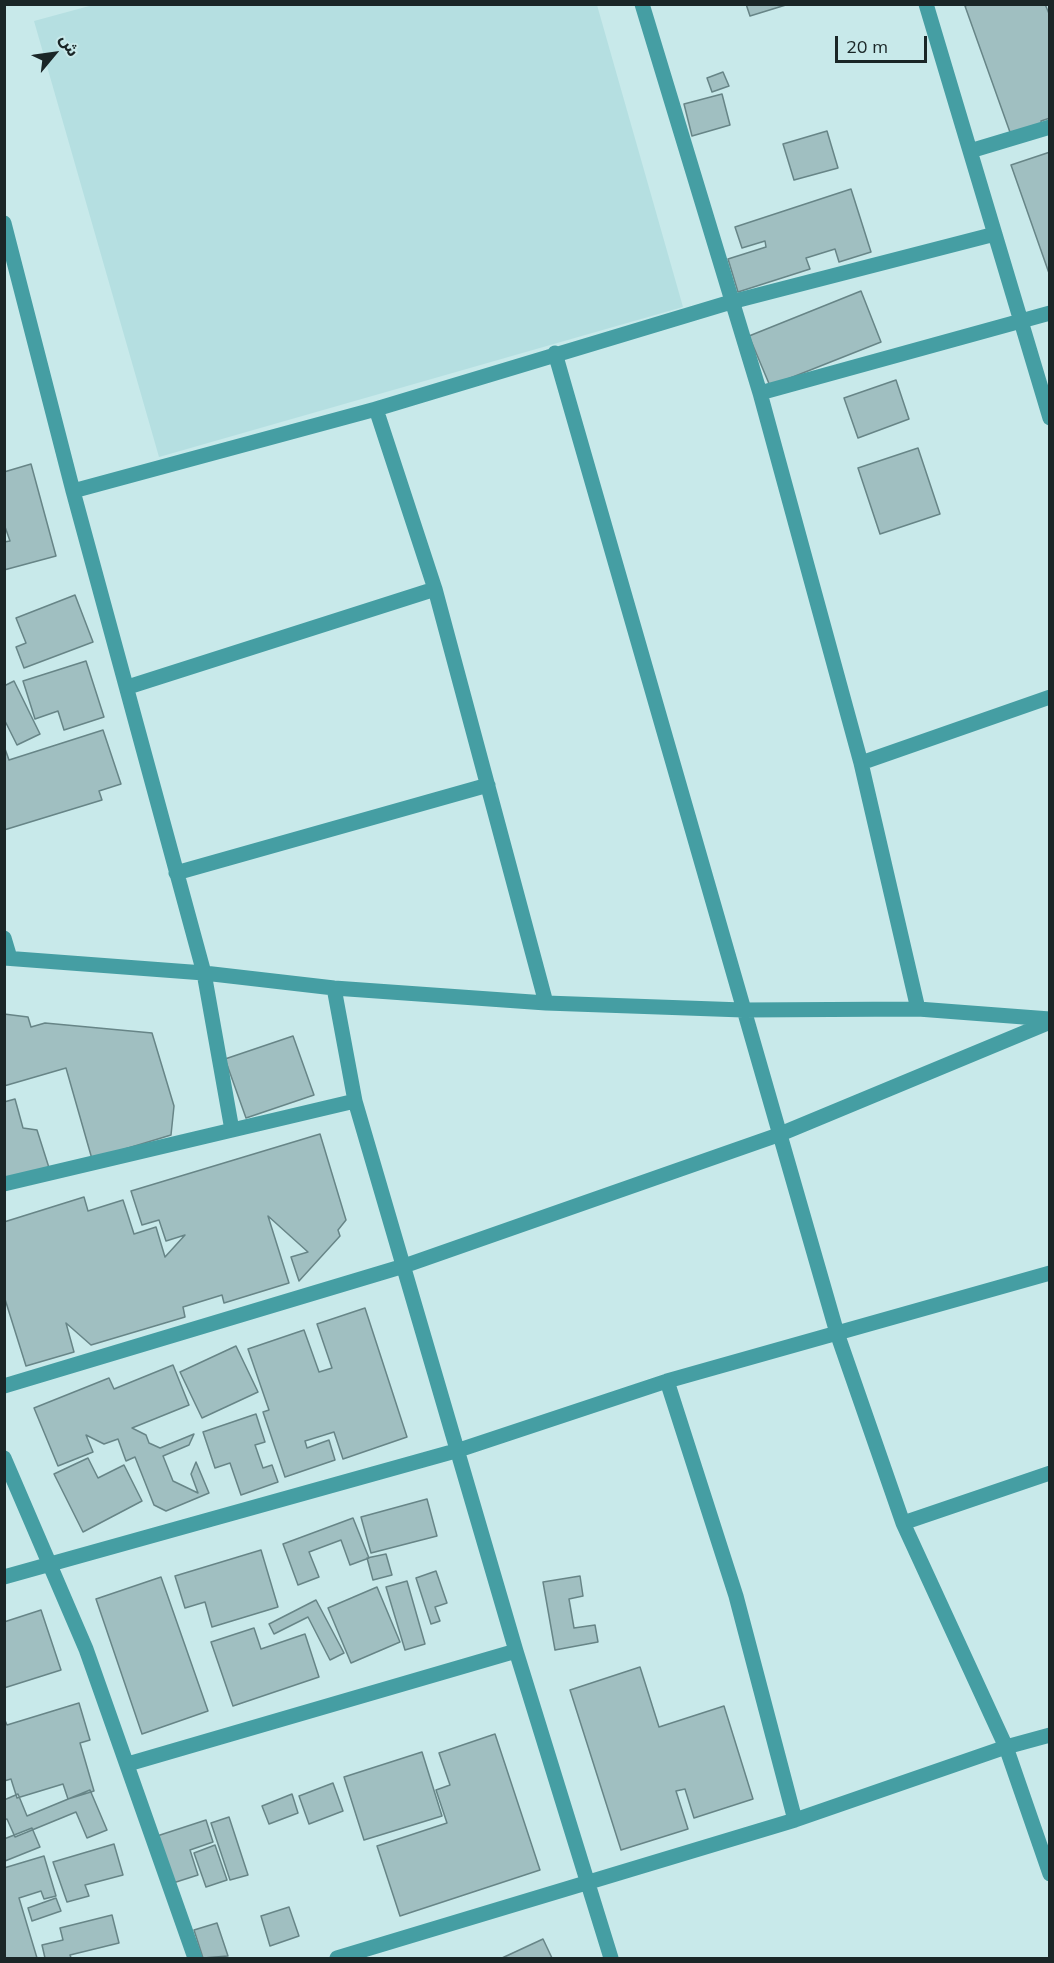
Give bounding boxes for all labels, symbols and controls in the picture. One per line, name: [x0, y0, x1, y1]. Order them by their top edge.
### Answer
north arrow: [24, 24, 84, 84]
scale bar: [838, 24, 930, 62]
text: ش: [56, 31, 84, 60]
text: 20 m: [846, 35, 888, 58]

